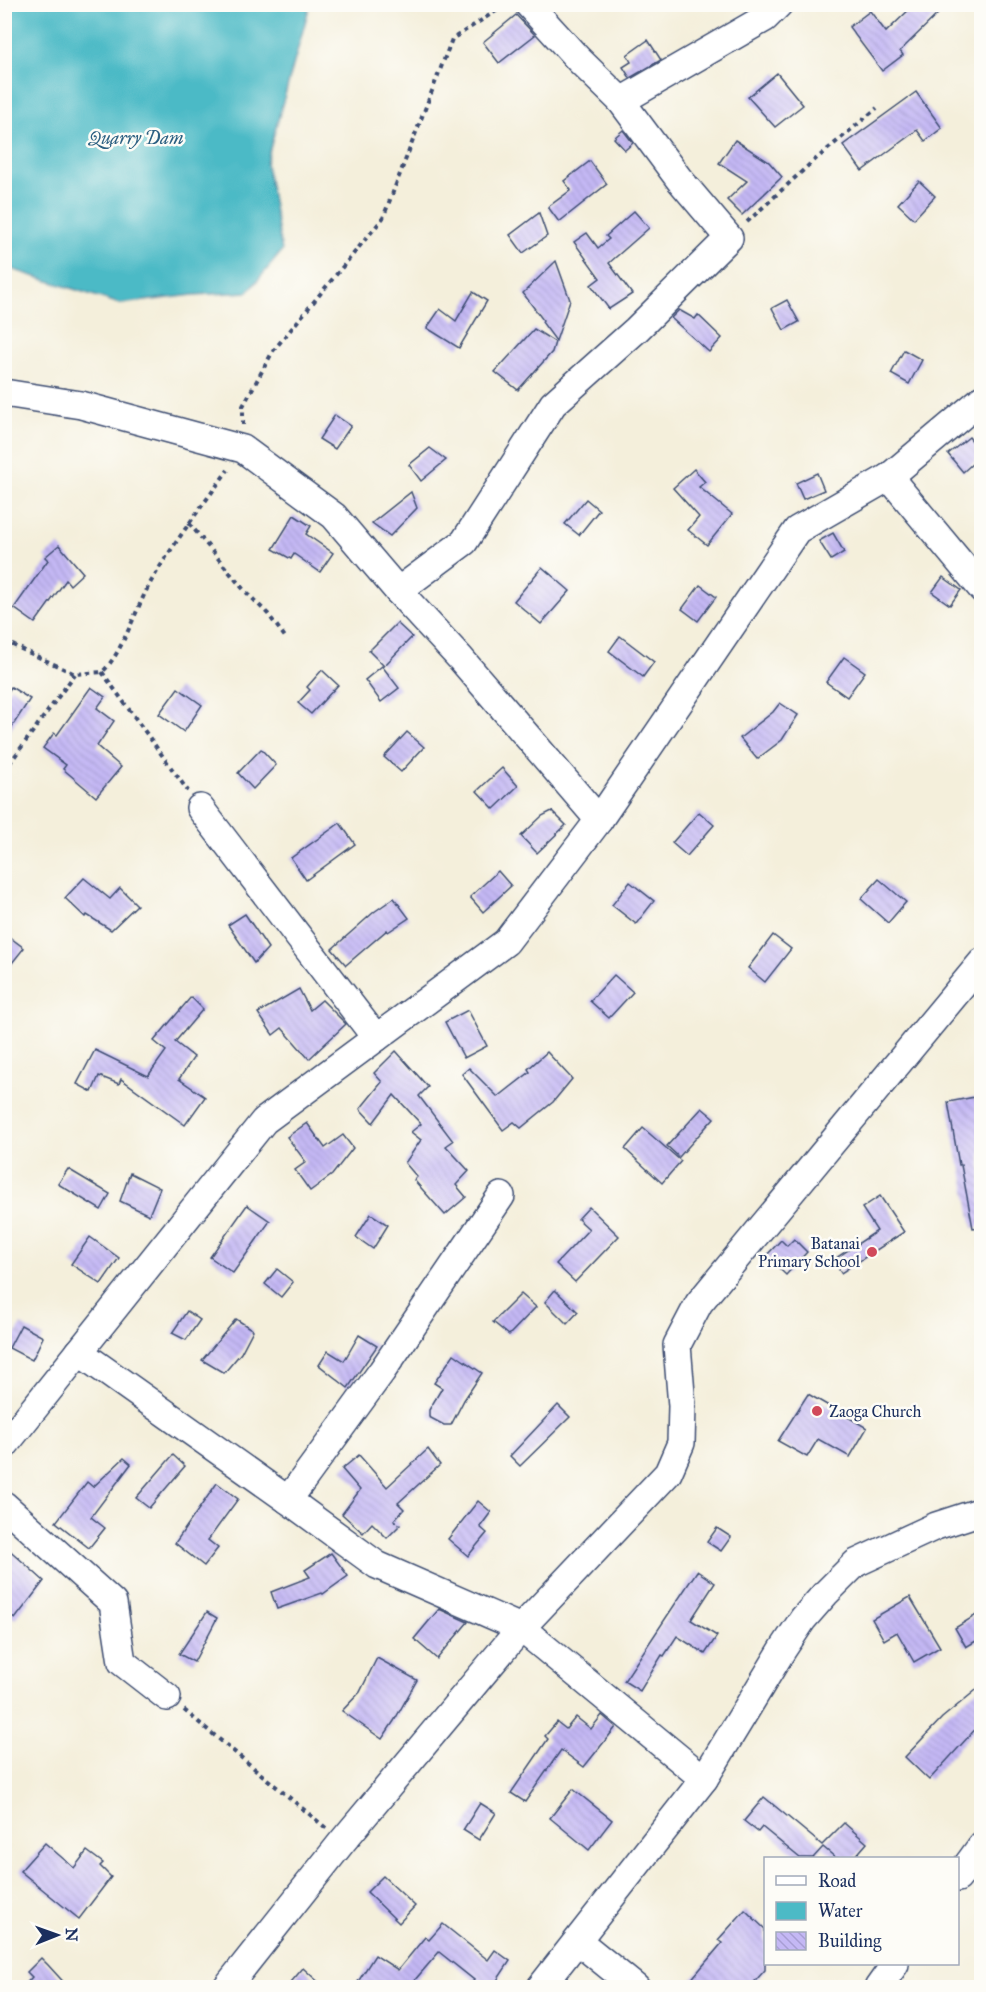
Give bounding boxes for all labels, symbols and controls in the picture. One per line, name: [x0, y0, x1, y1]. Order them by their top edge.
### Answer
water label: Quarry Dam: [88, 127, 184, 149]
place label: Batanai Primary School: [758, 1234, 861, 1271]
marker: Batanai Primary School: [865, 1245, 879, 1259]
place label: Zaoga Church: [829, 1402, 922, 1422]
marker: Zaoga Church: [810, 1404, 824, 1418]
legend: [764, 1857, 959, 1965]
text: Road: [818, 1870, 856, 1892]
text: Water: [818, 1900, 863, 1922]
north arrow: [27, 1905, 87, 1965]
text: N: [62, 1928, 81, 1942]
text: Building: [818, 1930, 882, 1953]

